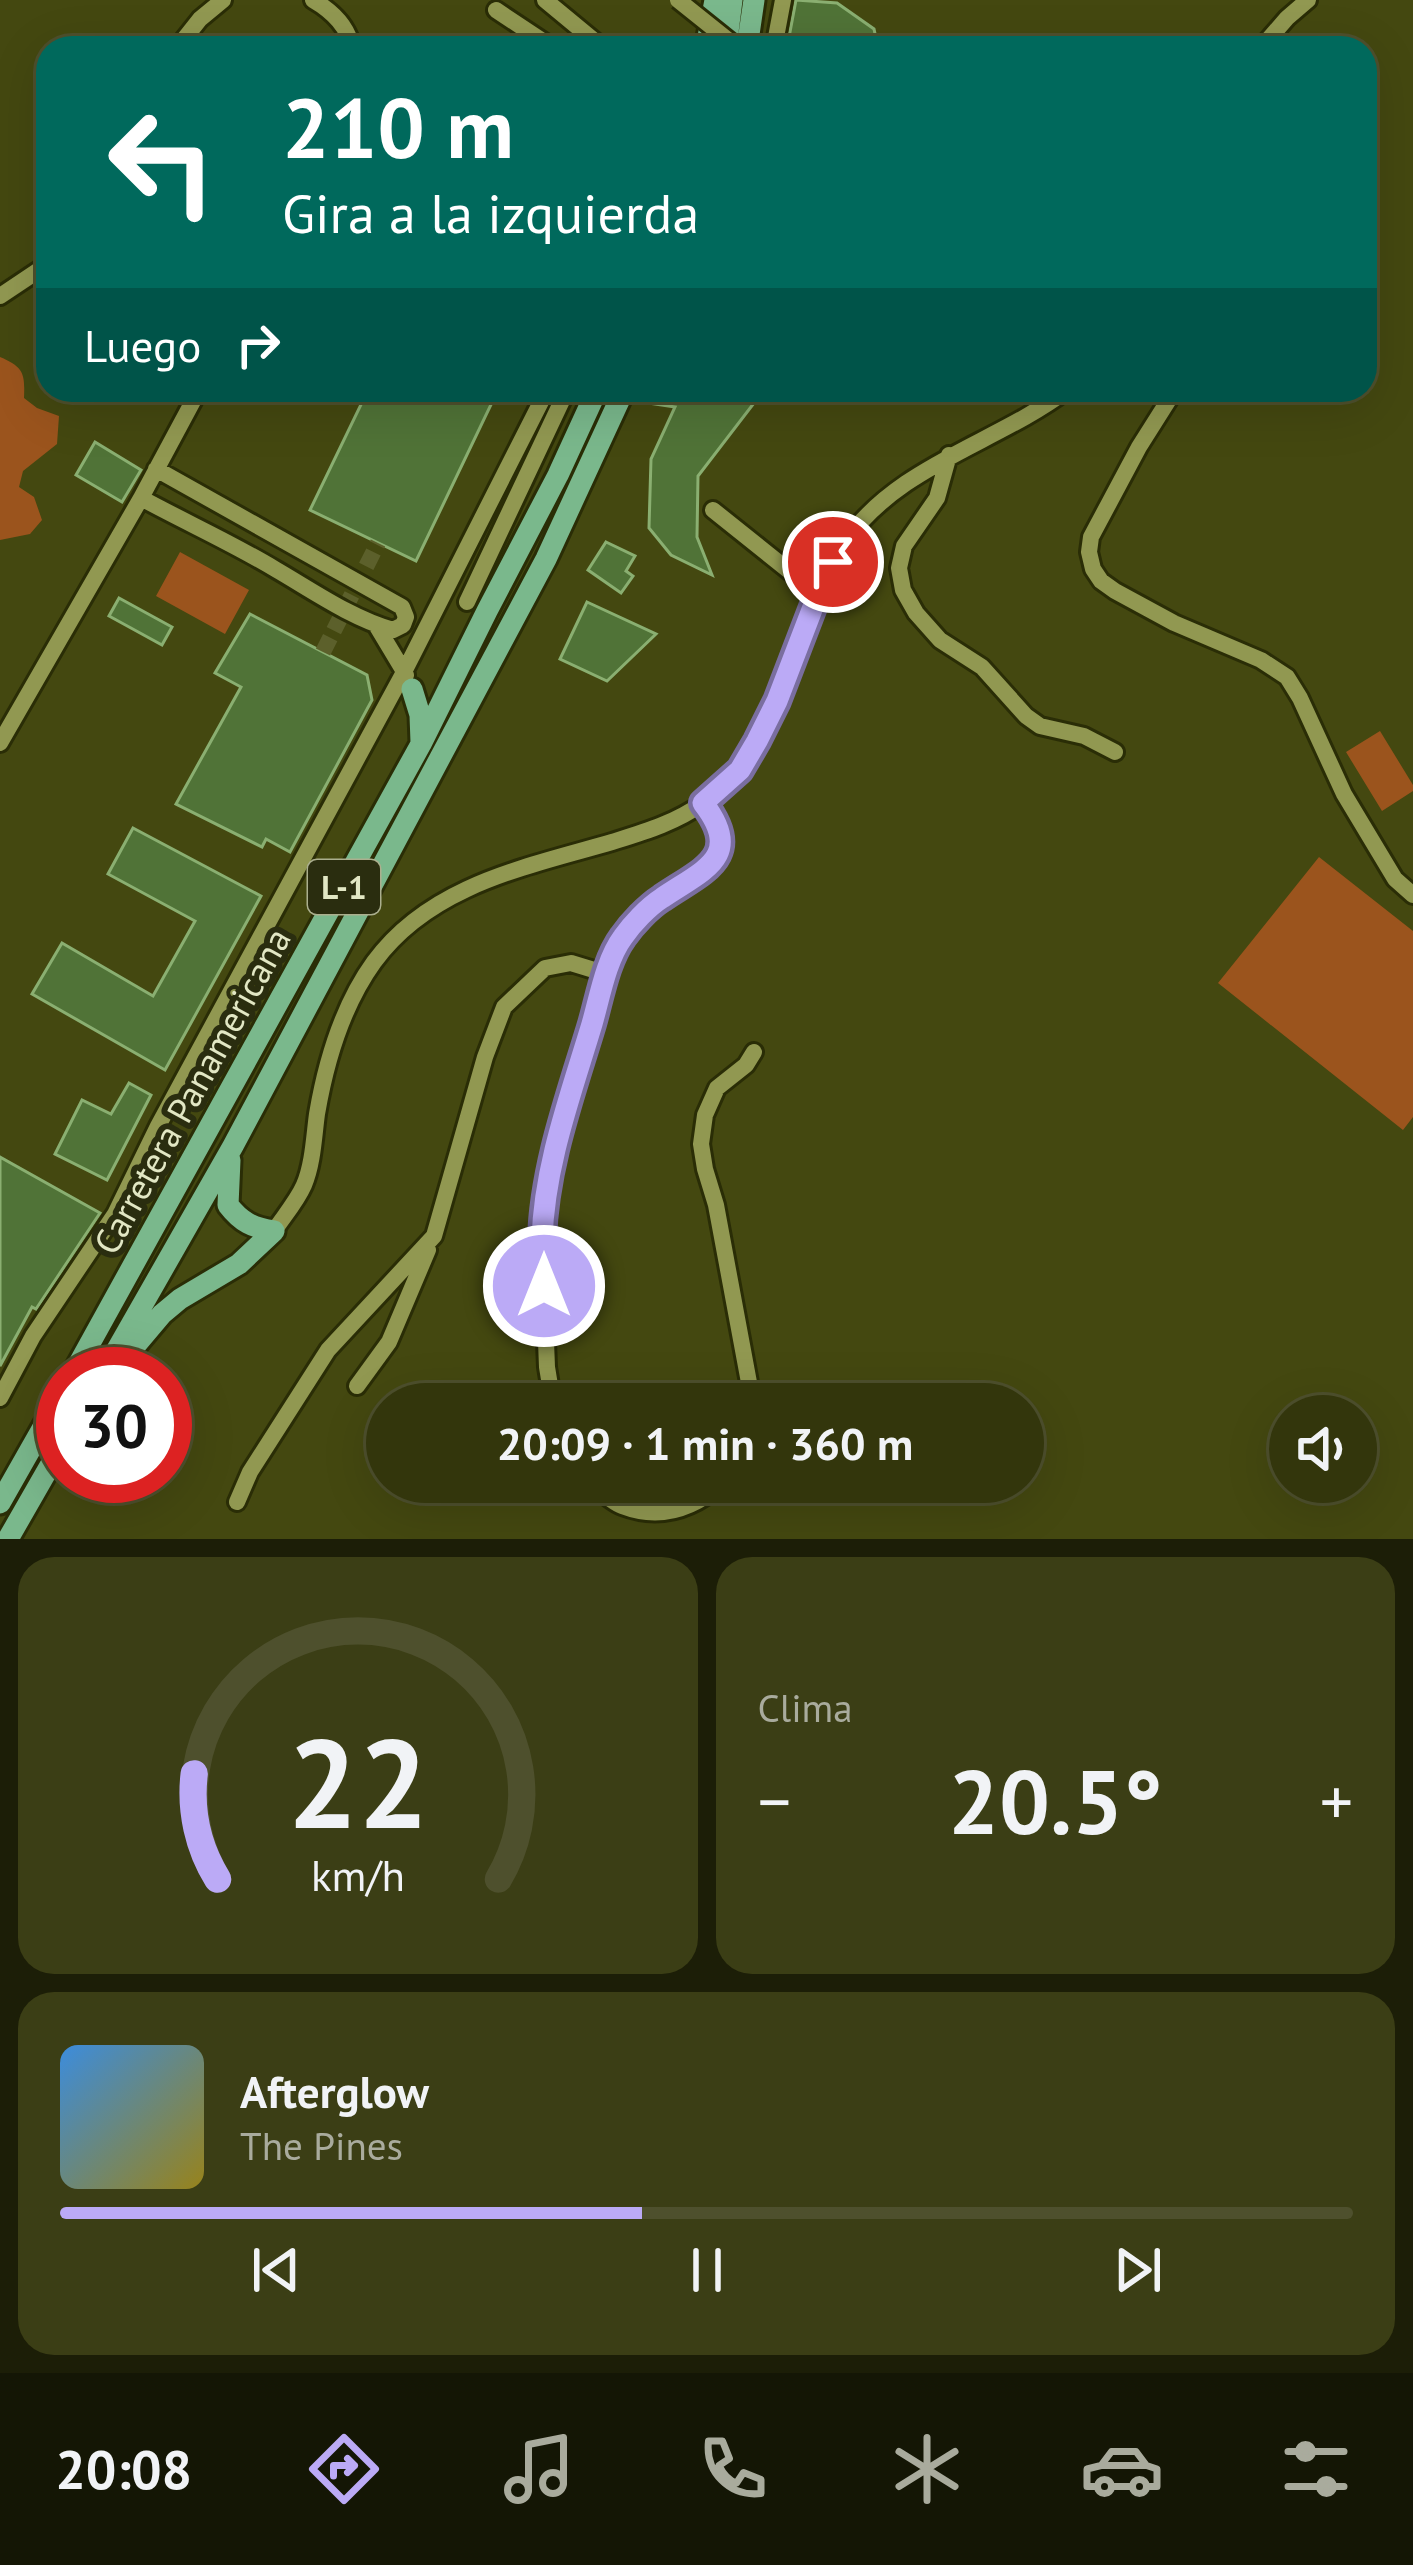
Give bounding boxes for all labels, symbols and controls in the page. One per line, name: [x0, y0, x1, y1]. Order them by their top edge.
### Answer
text: 210 m: [282, 72, 514, 181]
icon: left: [84, 84, 240, 240]
text: Gira a la izquierda: [282, 178, 699, 248]
icon: right: [225, 312, 291, 378]
text: Luego: [84, 316, 201, 374]
pin: [782, 511, 884, 613]
icon: arrive: [800, 529, 866, 595]
road number: L-1: [308, 860, 380, 914]
street label: Carretera Panamericana: [82, 919, 301, 1262]
position arrow: [481, 1223, 607, 1349]
speed limit sign: 30: [36, 1347, 192, 1503]
map controls: [1269, 1395, 1377, 1503]
button: sound: [1269, 1395, 1377, 1503]
text: 20:09 · 1 min · 360 m: [497, 1414, 913, 1472]
text: Clima: [758, 1682, 853, 1733]
text: 22: [287, 1701, 429, 1862]
text: 20.5°: [948, 1742, 1163, 1859]
text: −: [758, 1758, 791, 1843]
text: +: [1320, 1758, 1353, 1843]
text: km/h: [311, 1846, 405, 1902]
text: Afterglow: [240, 2062, 429, 2120]
text: The Pines: [240, 2120, 403, 2171]
icon: previous: [243, 2237, 309, 2303]
icon: pause: [674, 2237, 740, 2303]
icon: next: [1105, 2237, 1171, 2303]
icon: directions: [302, 2427, 386, 2511]
icon: music: [497, 2427, 581, 2511]
icon: phone: [691, 2427, 775, 2511]
icon: climate: [885, 2427, 969, 2511]
icon: car: [1080, 2427, 1164, 2511]
icon: filters: [1274, 2427, 1358, 2511]
text: 20:08: [55, 2434, 192, 2504]

